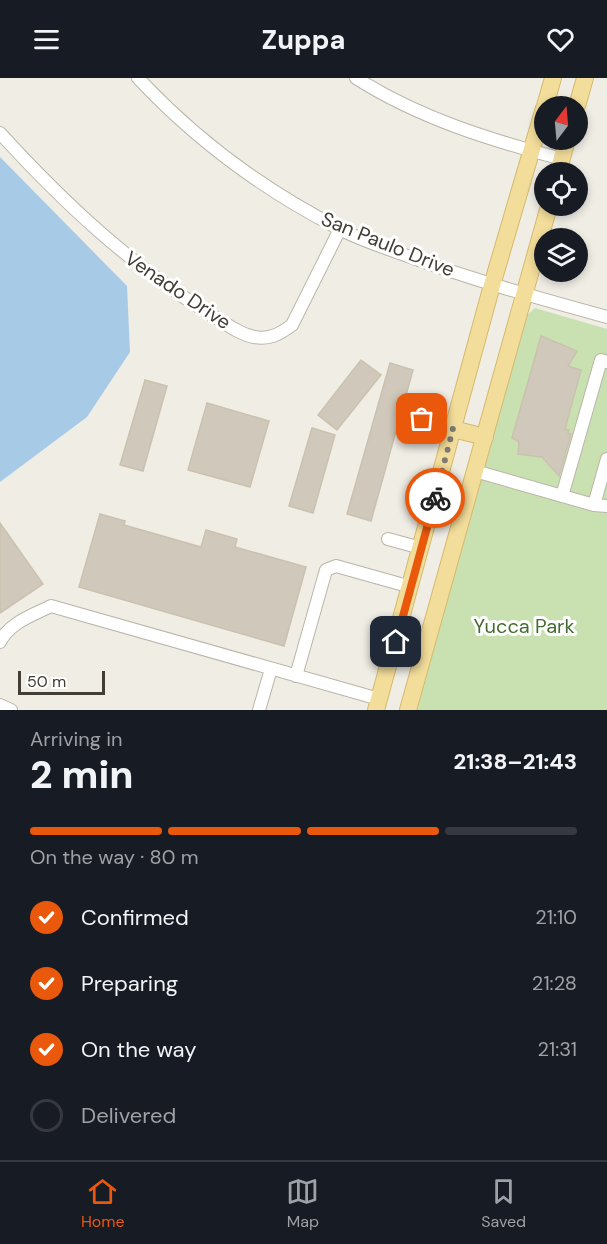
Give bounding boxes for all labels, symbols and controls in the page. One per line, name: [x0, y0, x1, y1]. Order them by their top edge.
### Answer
text: Zuppa: [262, 22, 345, 57]
icon: menu: [30, 23, 63, 56]
icon: heart: [544, 23, 577, 56]
north arrow: [534, 96, 588, 150]
map controls: [534, 96, 588, 282]
button: locate: [534, 162, 588, 216]
street label: San Paulo Drive: [317, 205, 459, 283]
button: layers: [534, 228, 588, 282]
street label: Venado Drive: [120, 245, 236, 335]
pin: [396, 393, 447, 444]
icon: bag: [405, 402, 438, 435]
courier: [405, 468, 465, 528]
icon: bike: [419, 482, 452, 515]
park label: Yucca Park: [473, 613, 575, 639]
pin: [370, 616, 421, 667]
icon: home: [379, 625, 412, 658]
scale bar: [18, 668, 105, 696]
text: 50 m: [27, 671, 66, 692]
text: Arriving in: [30, 726, 122, 752]
text: 21:38–21:43: [454, 747, 577, 776]
text: 2 min: [30, 749, 134, 800]
text: On the way · 80 m: [30, 844, 198, 870]
icon: check: [30, 901, 63, 934]
text: Confirmed: [81, 903, 189, 932]
text: 21:10: [535, 904, 577, 930]
icon: check: [30, 967, 63, 1000]
text: Preparing: [81, 969, 178, 998]
text: 21:28: [532, 970, 577, 996]
icon: check: [30, 1033, 63, 1066]
text: On the way: [81, 1035, 196, 1064]
text: 21:31: [537, 1036, 577, 1062]
text: Delivered: [81, 1101, 176, 1130]
tab: Home: [81, 1175, 125, 1232]
tab: Map: [286, 1175, 319, 1232]
tab: Saved: [481, 1175, 526, 1232]

